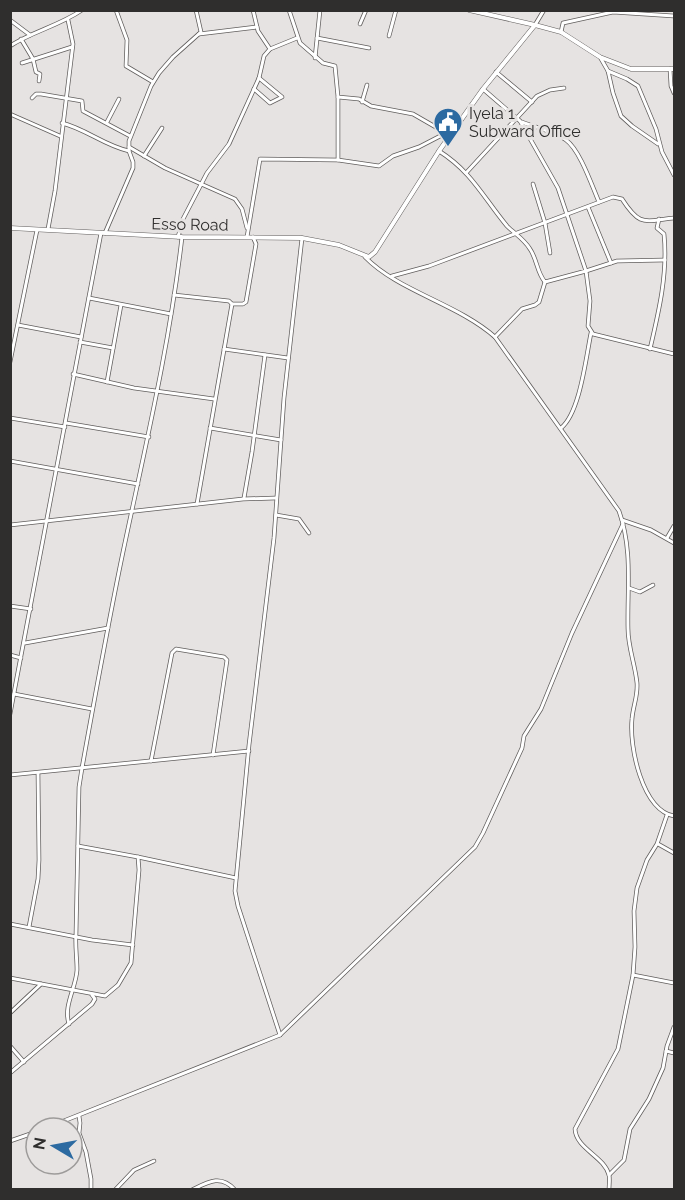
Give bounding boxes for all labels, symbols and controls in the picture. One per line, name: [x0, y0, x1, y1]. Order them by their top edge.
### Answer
place label: Iyela 1 Subward Office: [469, 104, 581, 141]
public building icon: Iyela 1 Subward Office: [432, 106, 464, 148]
street label: Esso Road: [151, 214, 229, 235]
north arrow: [24, 1116, 84, 1176]
text: N: [29, 1136, 50, 1151]

